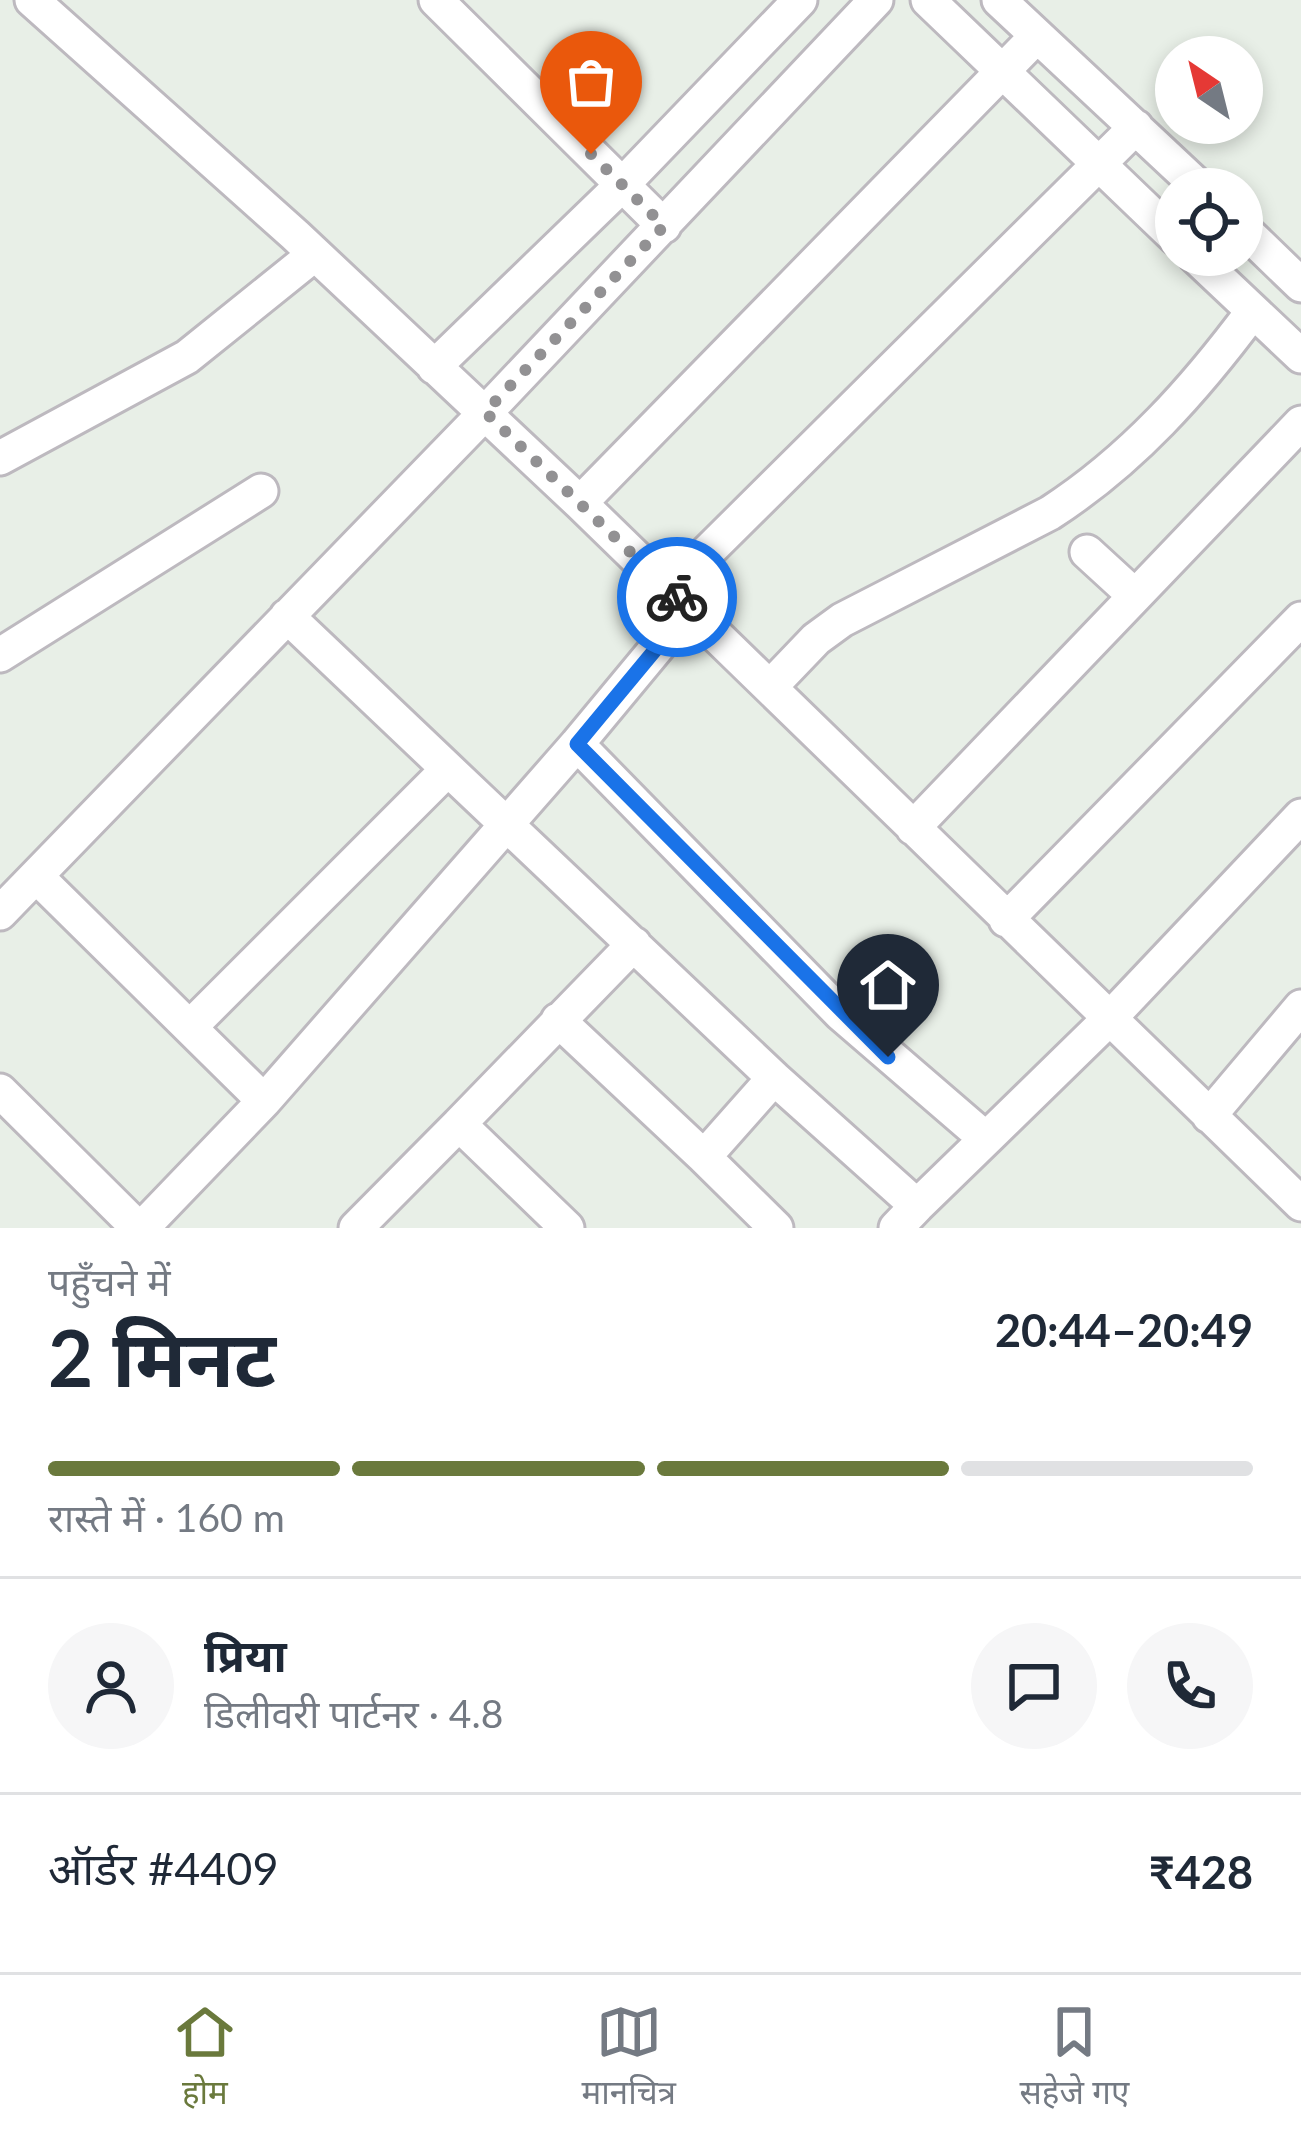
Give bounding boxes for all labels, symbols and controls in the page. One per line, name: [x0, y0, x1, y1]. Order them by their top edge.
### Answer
pin: [540, 31, 642, 154]
north arrow: [1155, 36, 1263, 144]
map controls: [1155, 36, 1263, 276]
icon: bag: [558, 49, 624, 115]
button: locate: [1155, 168, 1263, 276]
courier: [617, 537, 737, 657]
icon: bike: [644, 564, 710, 630]
pin: [837, 934, 939, 1057]
icon: home: [855, 952, 921, 1018]
text: पहुँचने में: [48, 1258, 171, 1304]
text: 20:44–20:49: [995, 1303, 1253, 1357]
text: 2 मिनट: [48, 1310, 276, 1404]
text: रास्ते में · 160 m: [48, 1494, 285, 1540]
button: person: [48, 1623, 174, 1749]
button: chat: [971, 1623, 1097, 1749]
button: phone: [1127, 1623, 1253, 1749]
text: प्रिया: [204, 1628, 287, 1682]
text: डिलीवरी पार्टनर · 4.8: [204, 1690, 503, 1736]
text: ऑर्डर #4409: [48, 1841, 279, 1895]
text: ₹428: [1149, 1845, 1253, 1899]
tab: होम: [172, 1999, 238, 2117]
tab: मानचित्र: [582, 1999, 676, 2117]
tab: सहेजे गए: [1020, 1999, 1129, 2117]

